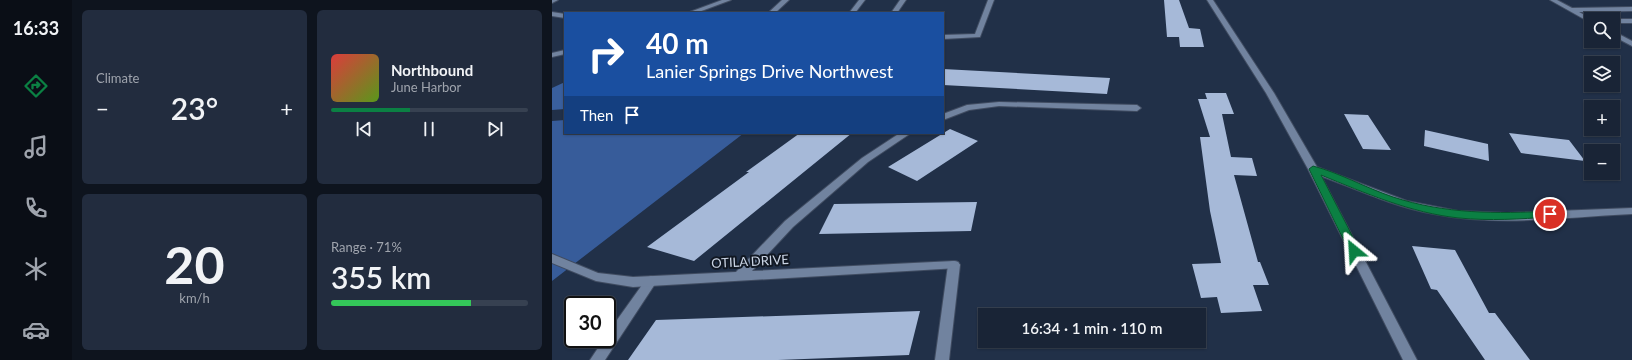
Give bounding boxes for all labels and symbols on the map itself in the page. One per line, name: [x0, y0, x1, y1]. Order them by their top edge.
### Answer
pin: [1533, 197, 1567, 231]
position arrow: [1333, 230, 1375, 272]
street label: OTILA DRIVE: [711, 251, 789, 271]
speed limit sign: 30: [564, 296, 616, 348]

